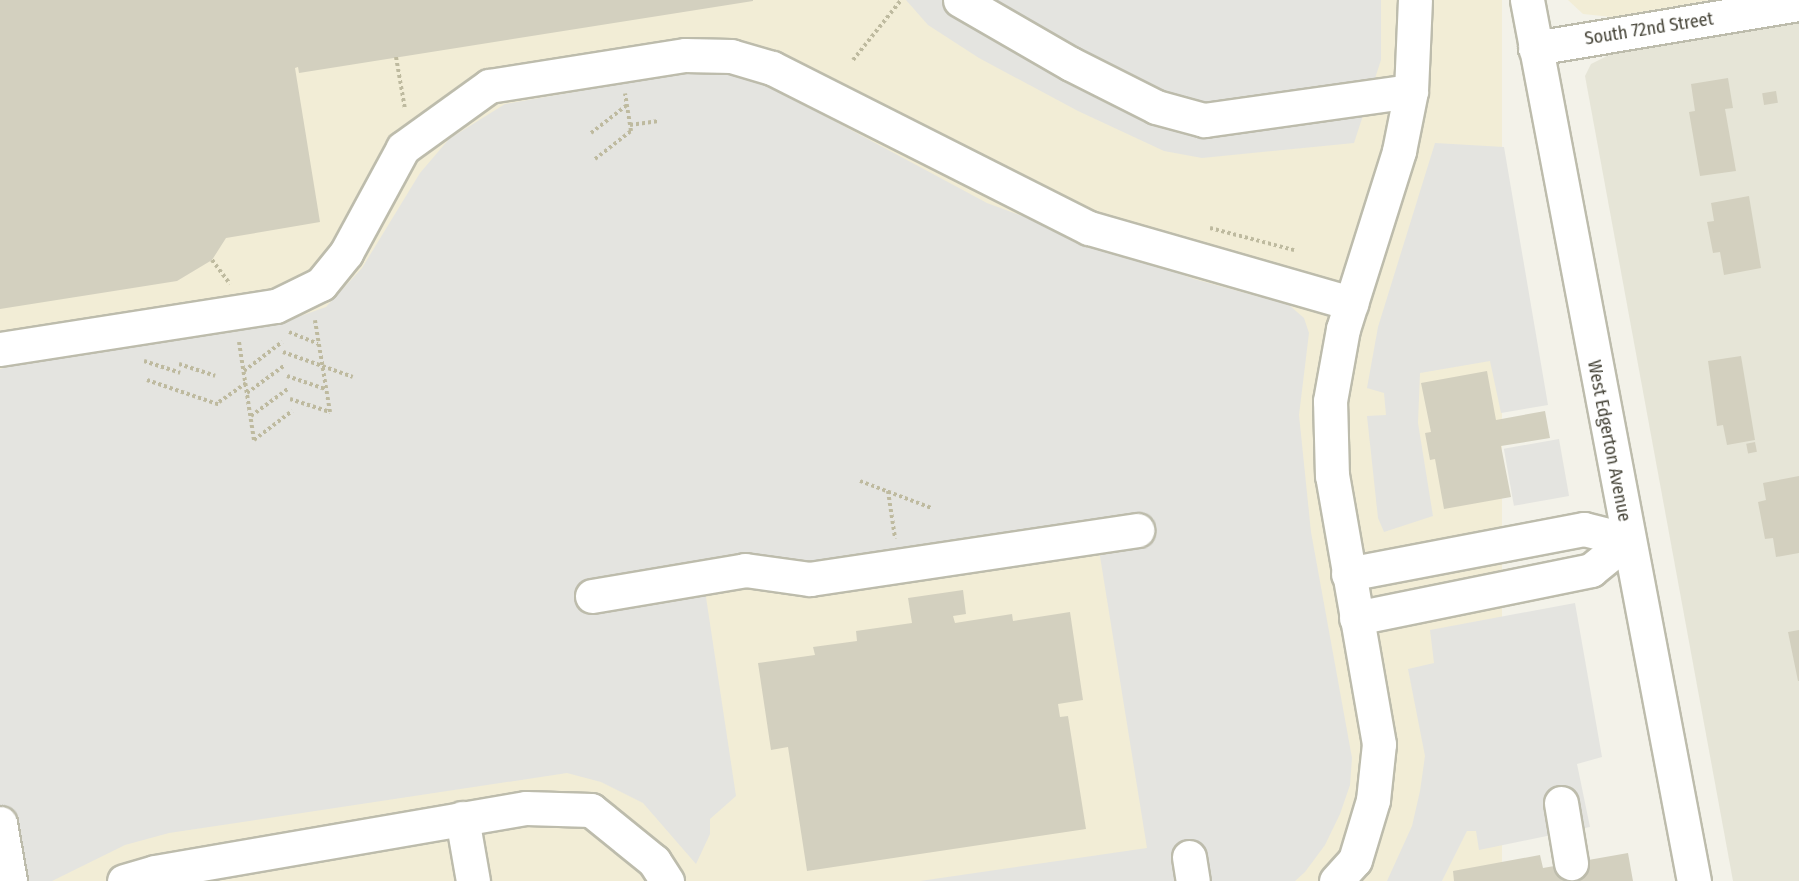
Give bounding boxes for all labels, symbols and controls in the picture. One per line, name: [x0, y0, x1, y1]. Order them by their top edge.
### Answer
street label: South 72nd Street: [1583, 8, 1715, 50]
street label: West Edgerton Avenue: [1583, 358, 1635, 524]

